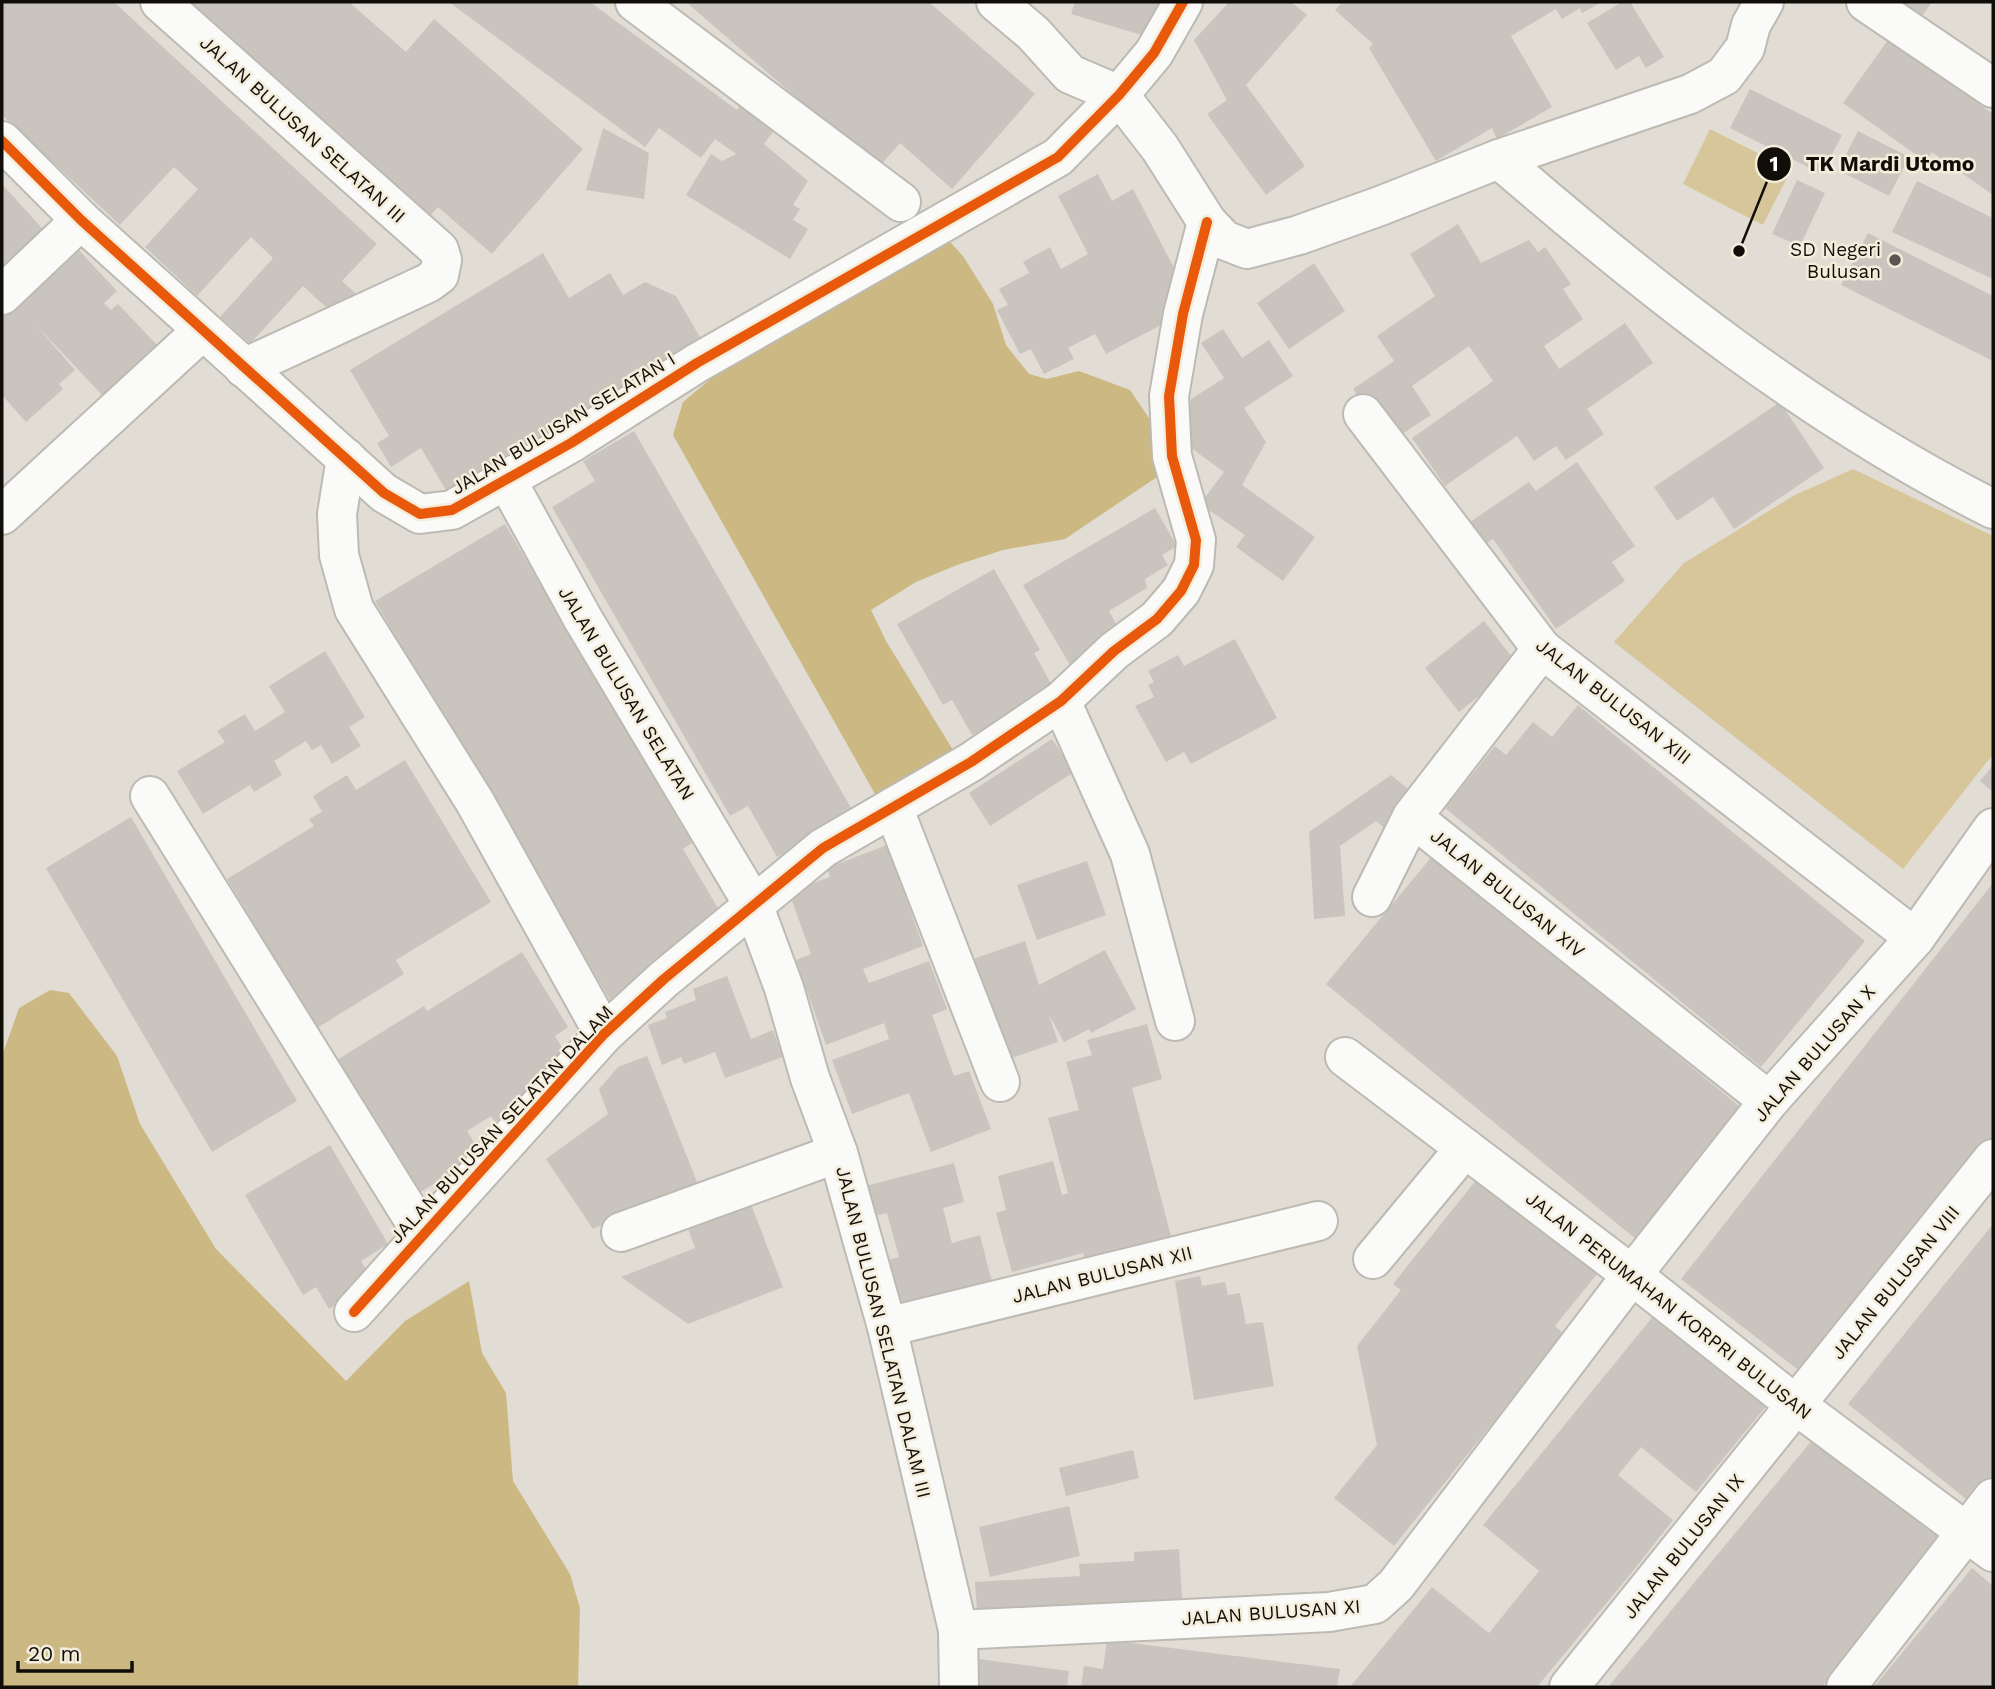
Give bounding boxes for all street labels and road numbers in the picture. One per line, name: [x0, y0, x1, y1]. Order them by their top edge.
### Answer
street label: JALAN BULUSAN SELATAN III: [195, 31, 410, 228]
street label: JALAN BULUSAN SELATAN I: [447, 347, 679, 500]
street label: JALAN BULUSAN SELATAN: [554, 582, 700, 804]
street label: JALAN BULUSAN XIII: [1532, 634, 1696, 769]
street label: JALAN BULUSAN XIV: [1426, 824, 1589, 963]
street label: JALAN BULUSAN X: [1749, 980, 1880, 1126]
street label: JALAN BULUSAN SELATAN DALAM: [385, 1000, 618, 1248]
street label: JALAN BULUSAN SELATAN DALAM III: [831, 1164, 936, 1500]
street label: JALAN PERUMAHAN KORPRI BULUSAN: [1521, 1187, 1816, 1424]
street label: JALAN BULUSAN VIII: [1826, 1201, 1964, 1364]
street label: JALAN BULUSAN XII: [1010, 1241, 1195, 1308]
street label: JALAN BULUSAN IX: [1618, 1469, 1749, 1623]
street label: JALAN BULUSAN XI: [1181, 1595, 1361, 1630]

